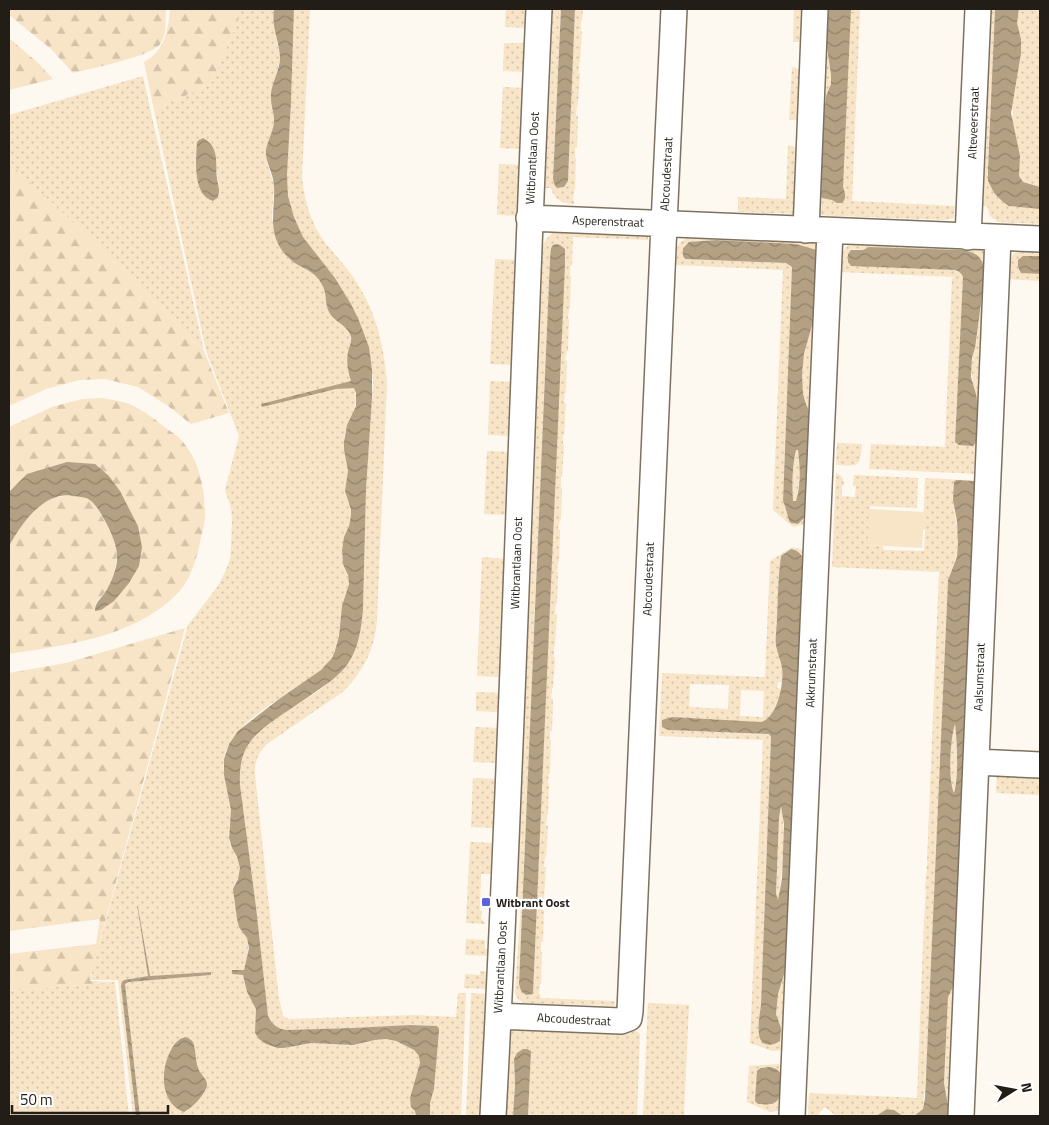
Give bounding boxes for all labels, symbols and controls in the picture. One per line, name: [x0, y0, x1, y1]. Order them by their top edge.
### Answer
street label: Alteveerstraat: [962, 86, 984, 159]
street label: Witbrantlaan Oost: [520, 111, 544, 205]
street label: Abcoudestraat: [655, 136, 677, 211]
street label: Asperenstraat: [572, 210, 645, 232]
street label: Witbrantlaan Oost: [505, 516, 527, 610]
street label: Abcoudestraat: [637, 541, 659, 616]
street label: Akkrumstraat: [800, 637, 822, 708]
street label: Aalsumstraat: [968, 642, 990, 711]
place label: Witbrant Oost: [496, 893, 570, 912]
marker: Witbrant Oost: [480, 896, 492, 908]
street label: Witbrantlaan Oost: [488, 920, 512, 1014]
street label: Abcoudestraat: [537, 1008, 612, 1030]
north arrow: [989, 1065, 1039, 1115]
text: N: [1016, 1081, 1038, 1094]
scale bar: [12, 1082, 169, 1114]
text: 50 m: [20, 1088, 53, 1111]

